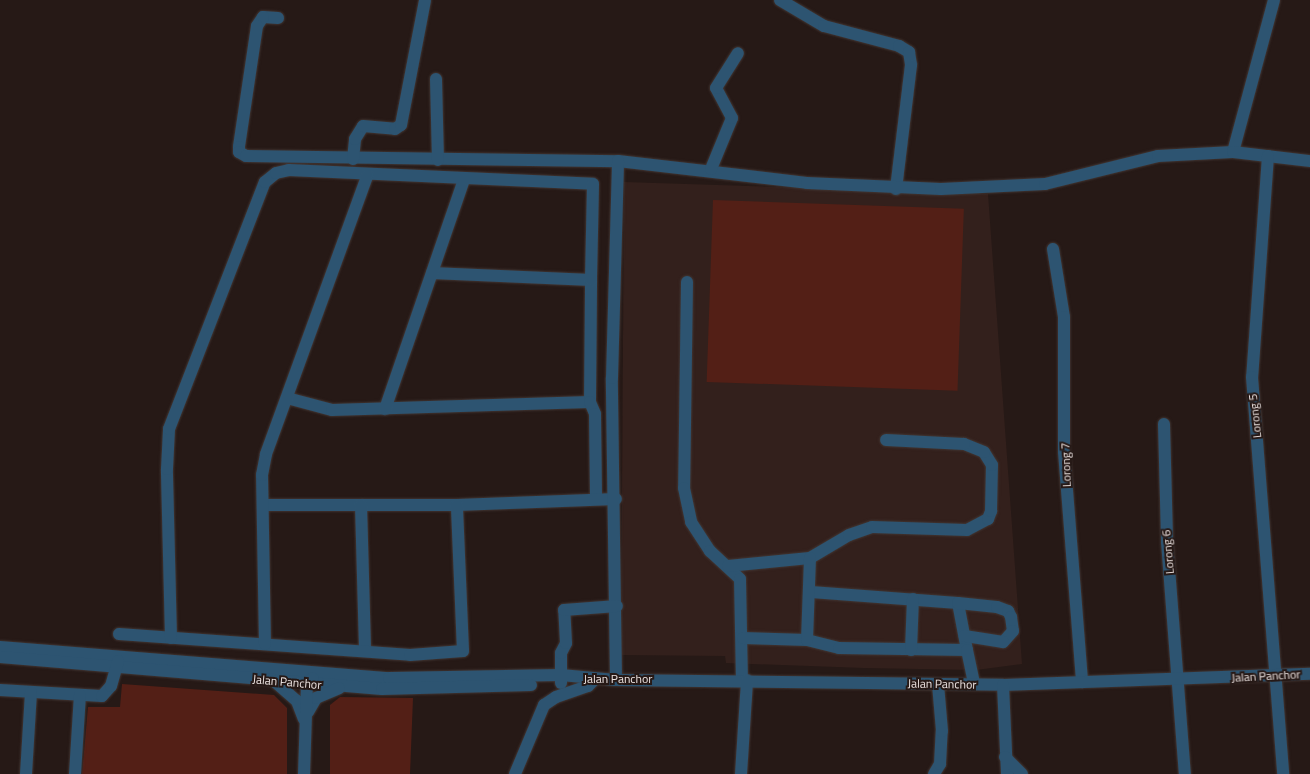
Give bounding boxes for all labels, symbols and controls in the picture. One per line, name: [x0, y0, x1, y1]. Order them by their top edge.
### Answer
street label: Lorong 5: [1246, 393, 1264, 439]
street label: Lorong 7: [1058, 443, 1074, 487]
street label: Lorong 6: [1159, 529, 1177, 575]
street label: Jalan Panchor: [1231, 667, 1301, 685]
street label: Jalan Panchor: [252, 672, 322, 692]
street label: Jalan Panchor: [583, 672, 653, 686]
street label: Jalan Panchor: [907, 676, 977, 692]

